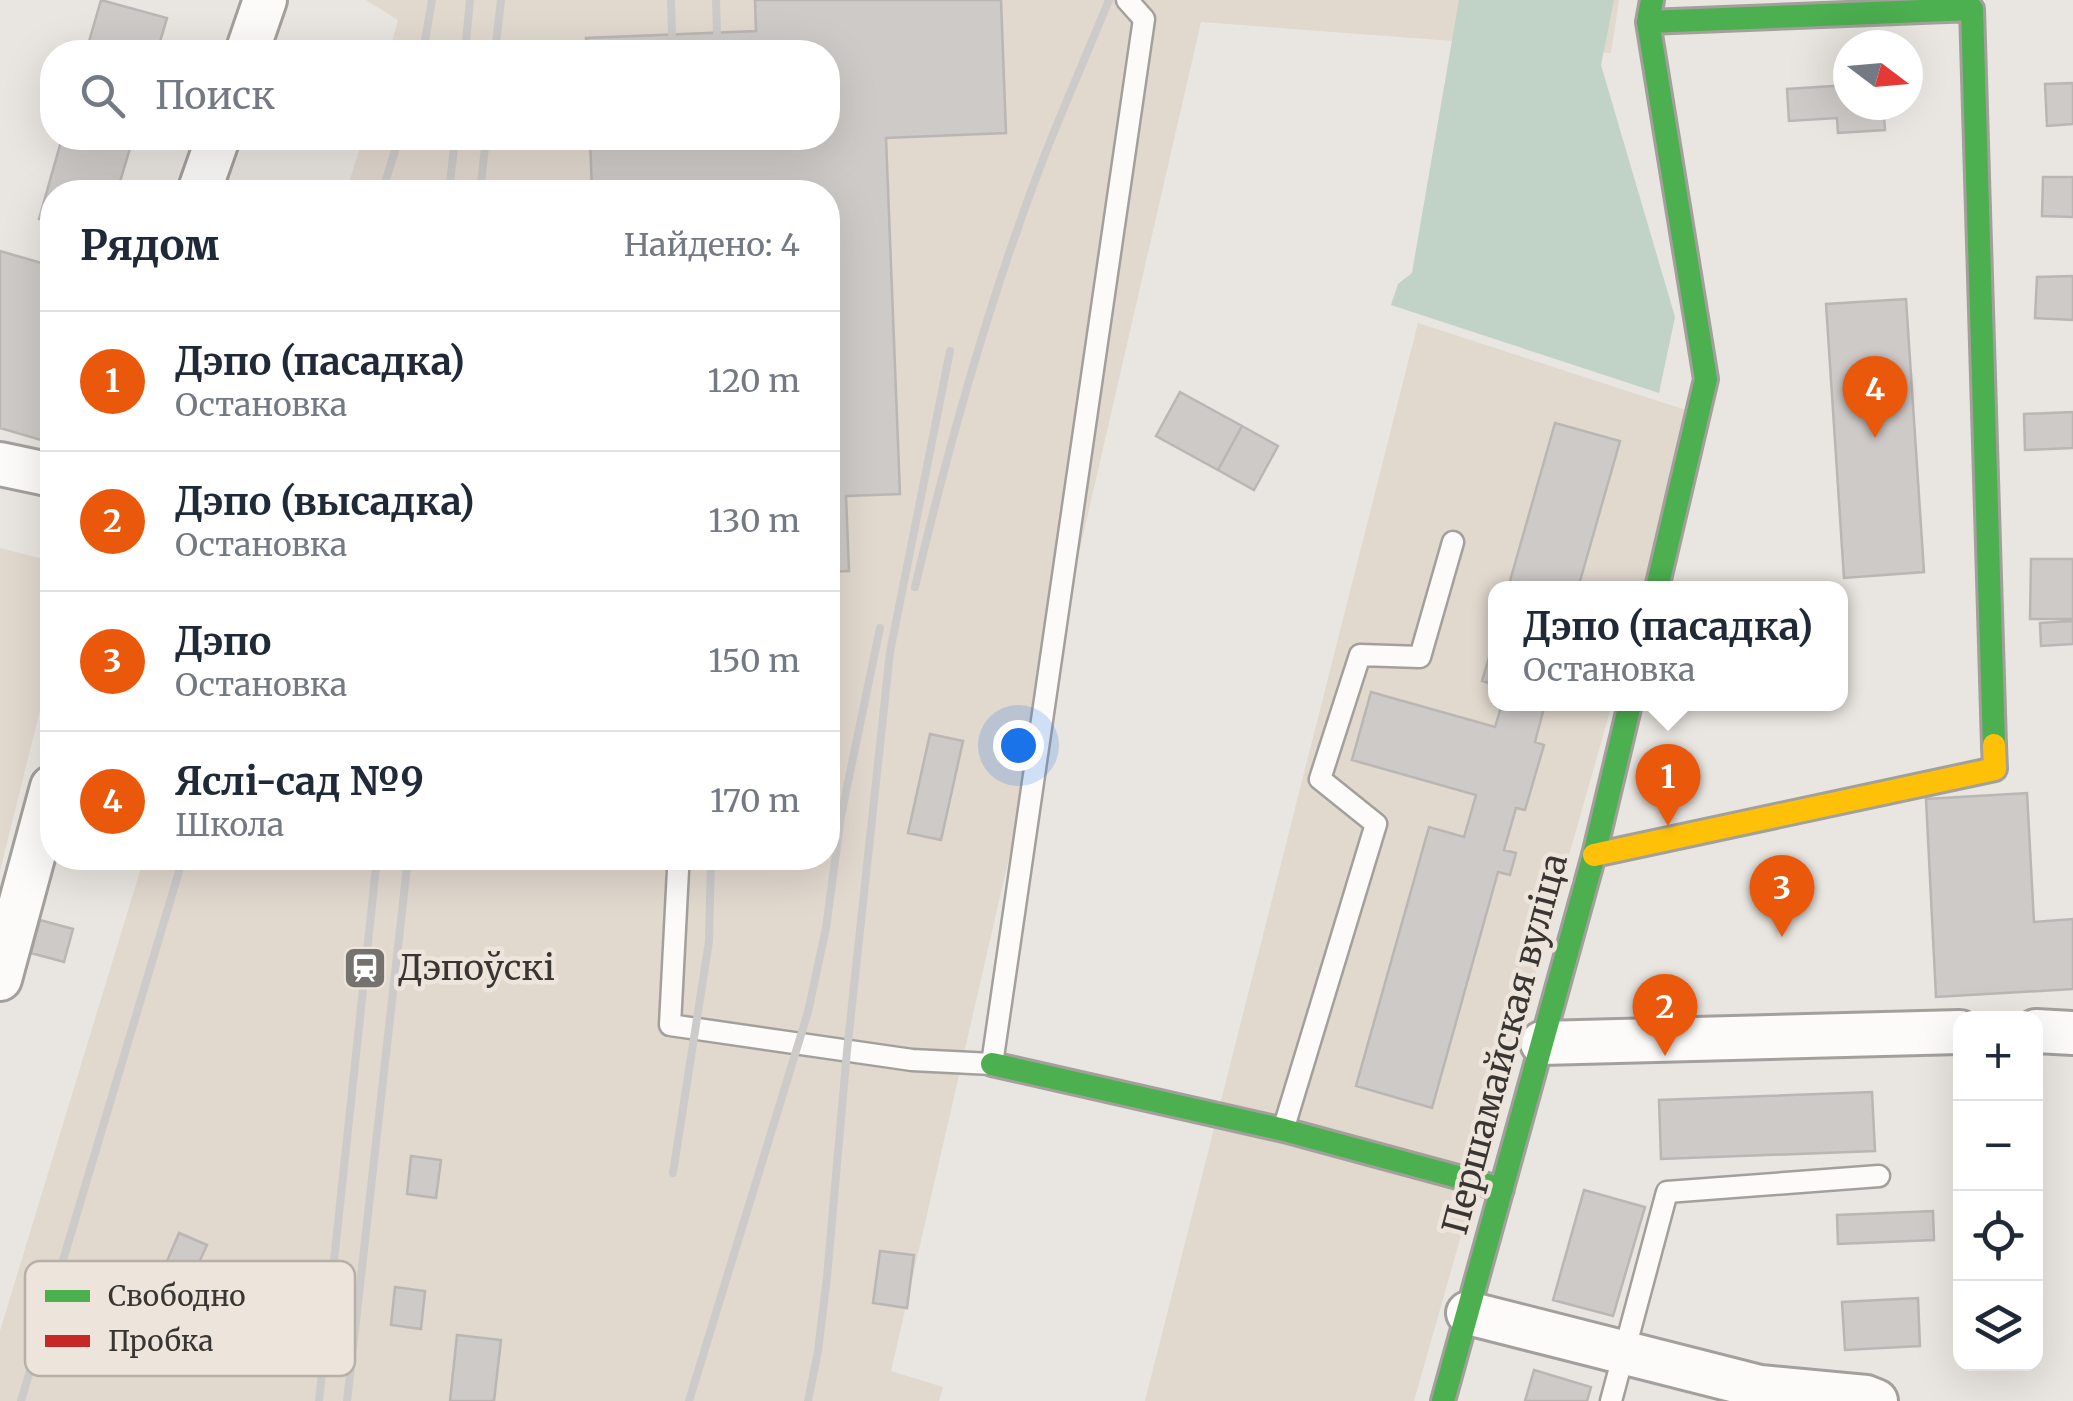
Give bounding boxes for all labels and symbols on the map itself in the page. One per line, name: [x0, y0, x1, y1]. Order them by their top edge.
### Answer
north arrow: [1833, 30, 1923, 120]
pin: 4: [1842, 356, 1908, 438]
your location: [993, 720, 1044, 771]
pin: 1: [1636, 744, 1700, 826]
street label: Першамайская вуліца: [1433, 849, 1577, 1239]
pin: 3: [1750, 854, 1814, 937]
station icon: Дэпоўскі: [342, 945, 388, 991]
place label: Дэпоўскі: [398, 946, 555, 990]
pin: 2: [1632, 974, 1698, 1056]
legend: [25, 1261, 355, 1376]
text: Свободно: [108, 1278, 246, 1314]
text: Пробка: [108, 1323, 214, 1359]

